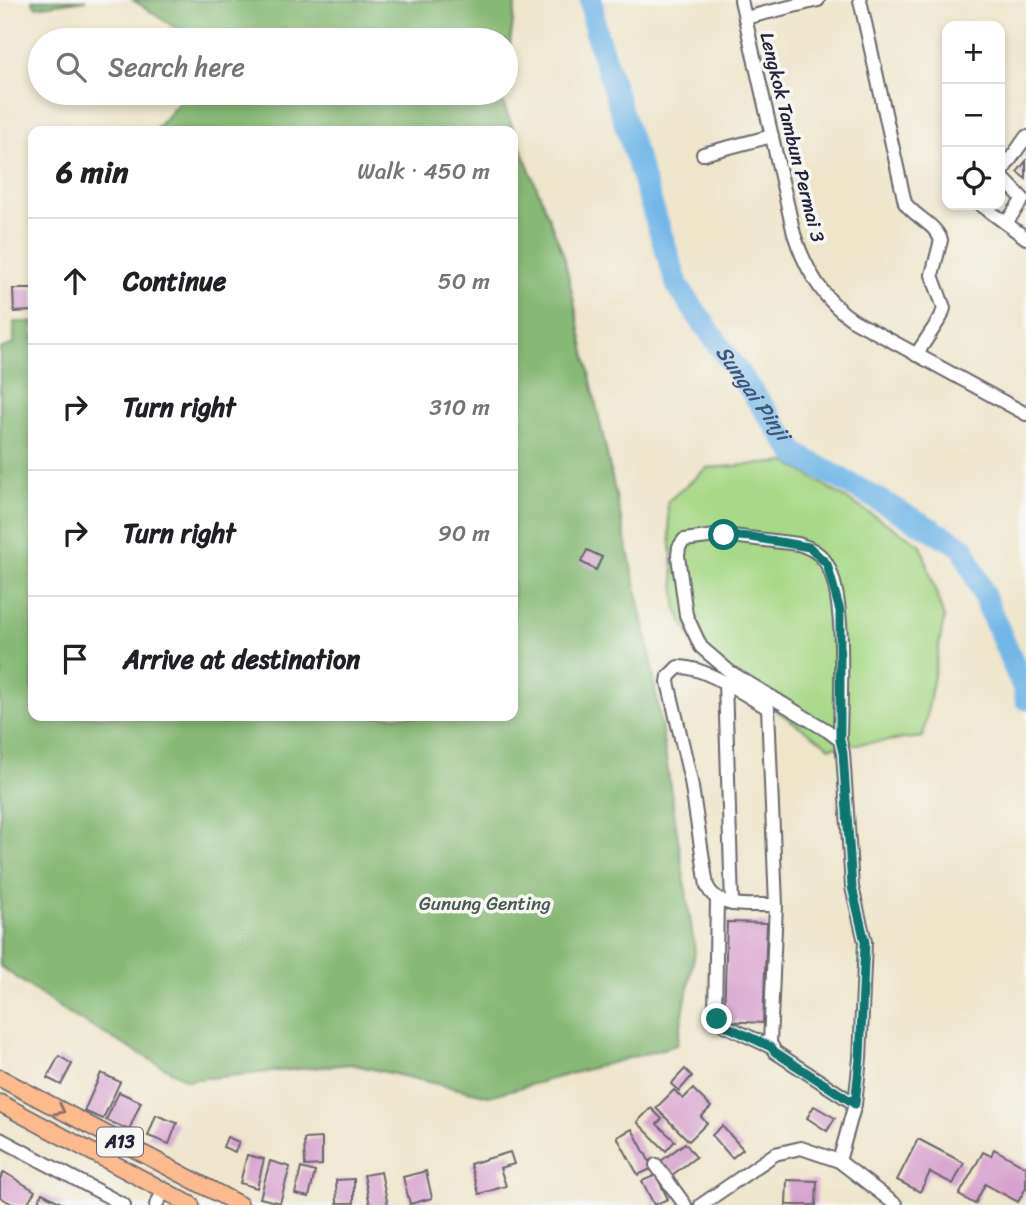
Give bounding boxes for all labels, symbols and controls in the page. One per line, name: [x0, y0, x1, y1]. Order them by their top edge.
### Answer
map controls: [942, 21, 1005, 210]
button: +: [942, 21, 1005, 84]
search box: [28, 28, 518, 105]
street label: Lengkok Tambun Permai 3: [750, 29, 835, 246]
text: Search here: [108, 44, 245, 90]
icon: search: [52, 48, 90, 86]
button: −: [942, 84, 1005, 147]
text: 6 min: [56, 145, 128, 199]
button: locate: [942, 147, 1005, 210]
text: Walk · 450 m: [357, 151, 490, 192]
text: Continue: [123, 258, 226, 304]
text: 50 m: [438, 261, 490, 302]
icon: ahead: [56, 262, 94, 300]
water label: Sungai Pinji: [705, 337, 803, 453]
text: Turn right: [123, 384, 236, 430]
text: 310 m: [429, 387, 490, 428]
icon: right: [56, 388, 94, 426]
text: Turn right: [123, 510, 236, 556]
text: 90 m: [438, 513, 490, 554]
icon: right: [56, 514, 94, 552]
route start: [708, 519, 739, 550]
text: Arrive at destination: [123, 636, 360, 682]
icon: arrive: [56, 640, 94, 678]
park label: Gunung Genting: [419, 887, 551, 920]
route end: [701, 1003, 732, 1034]
one-way arrow: [53, 1102, 66, 1115]
road number: A13: [97, 1128, 143, 1156]

